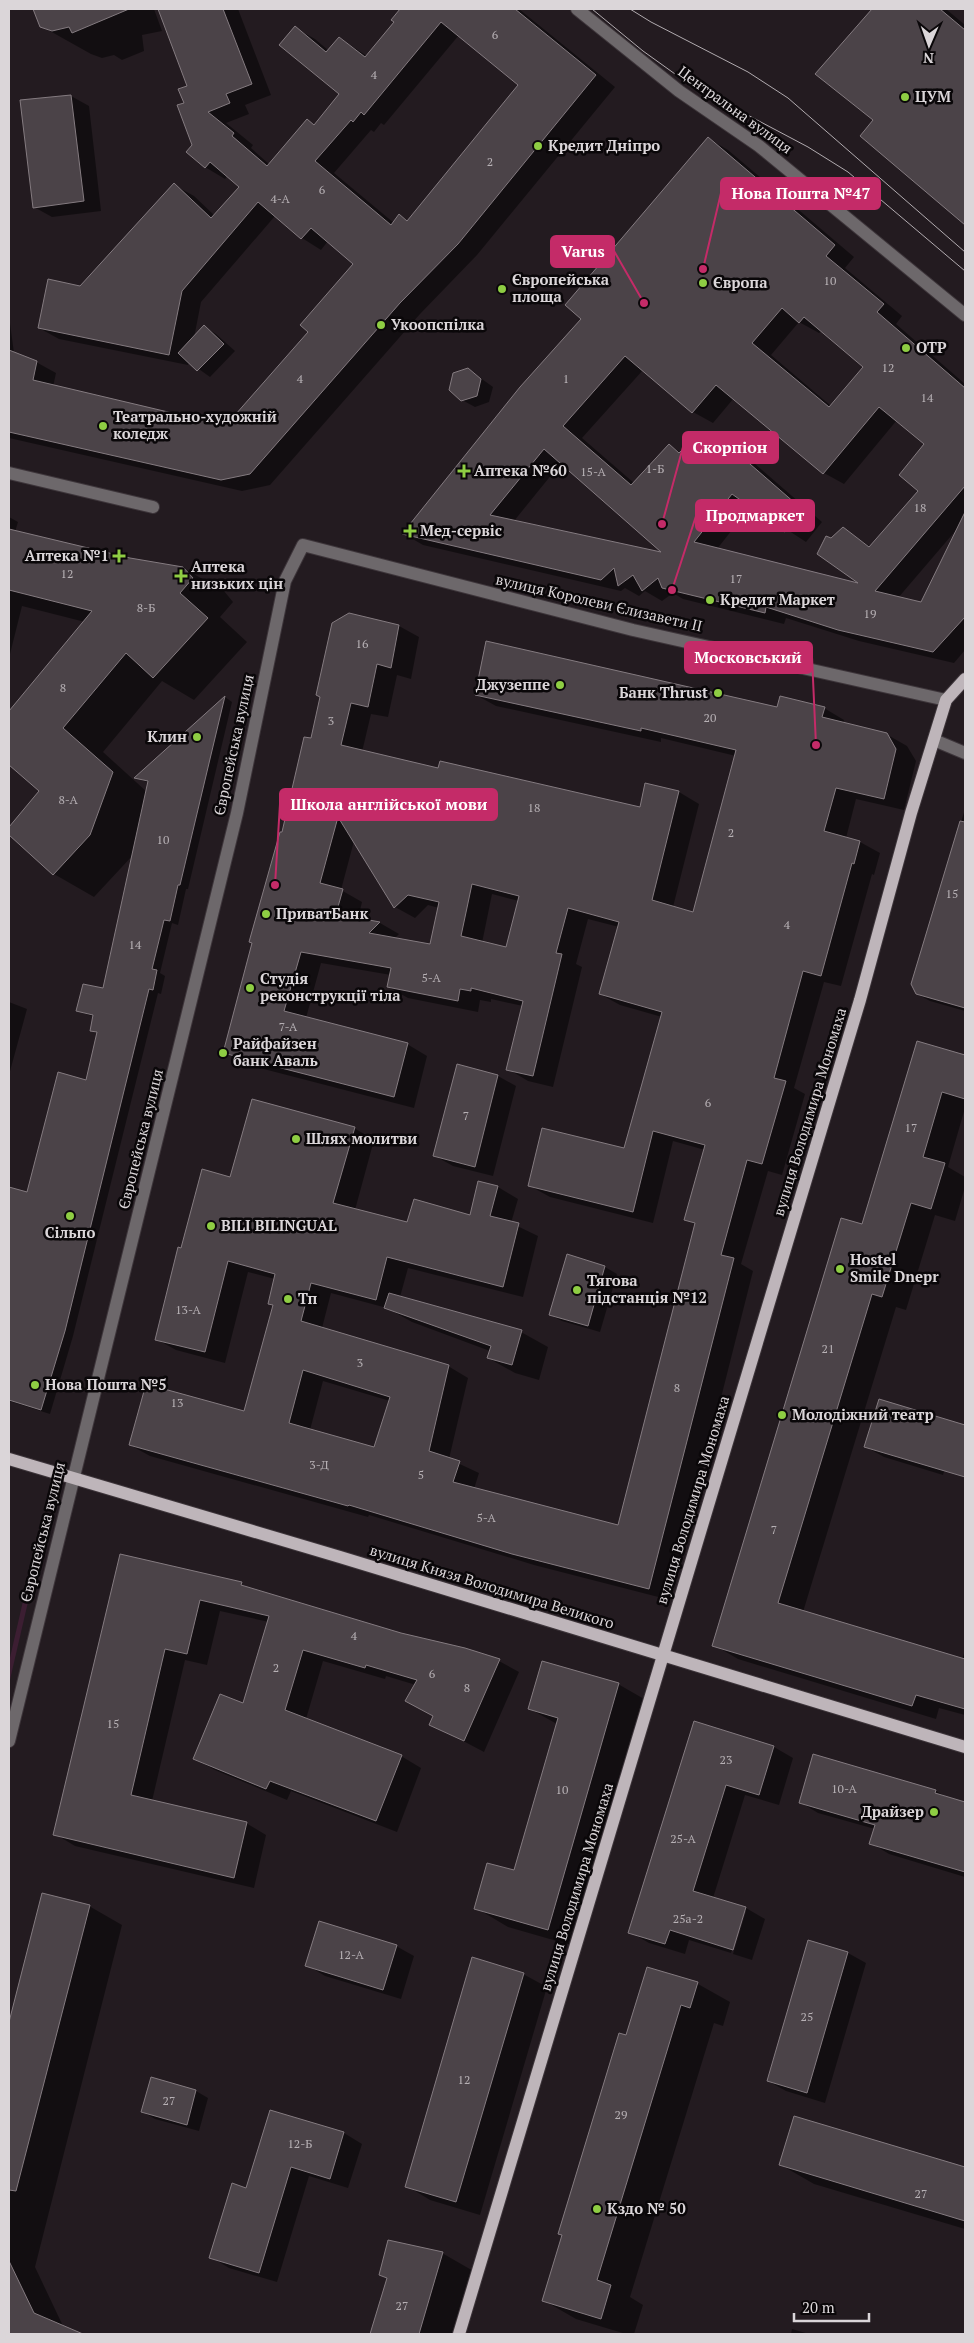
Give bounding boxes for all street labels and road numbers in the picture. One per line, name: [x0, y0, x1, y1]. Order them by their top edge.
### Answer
street label: Центральна вулиця: [674, 61, 797, 158]
street label: вулиця Королеви Єлизавети ІІ: [494, 568, 705, 636]
street label: Європейська вулиця: [208, 672, 258, 817]
street label: вулиця Володимира Мономаха: [768, 1005, 850, 1218]
street label: Європейська вулиця: [113, 1067, 167, 1211]
street label: вулиця Володимира Мономаха: [651, 1393, 733, 1606]
street label: Європейська вулиця: [15, 1460, 69, 1604]
street label: вулиця Князя Володимира Великого: [368, 1539, 617, 1633]
street label: вулиця Володимира Мономаха: [535, 1780, 617, 1993]

